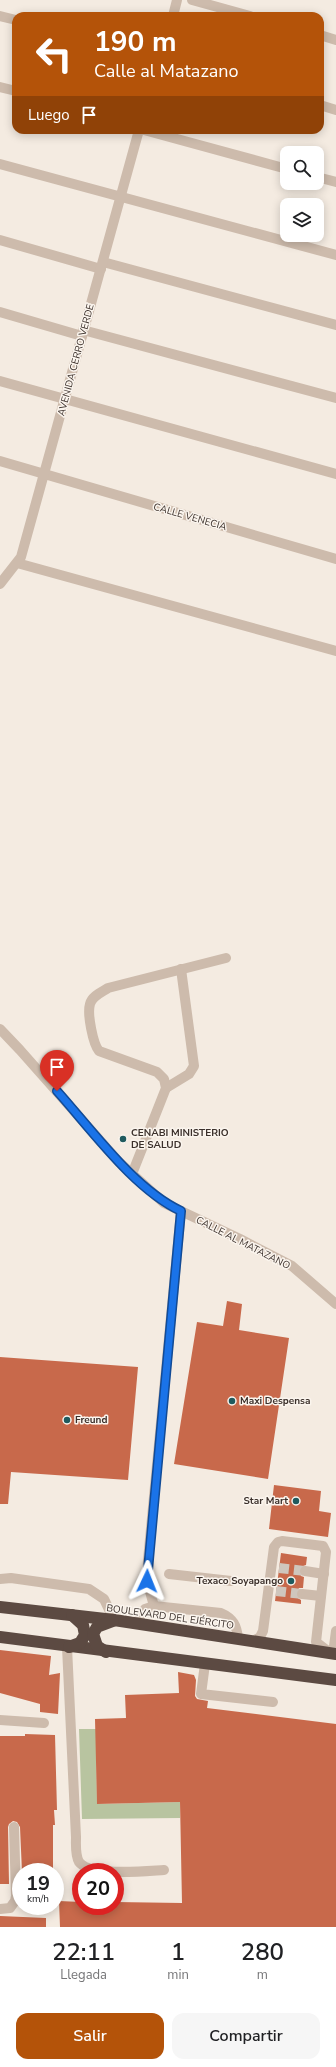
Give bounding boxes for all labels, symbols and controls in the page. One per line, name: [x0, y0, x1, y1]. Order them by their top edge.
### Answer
text: 190 m: [94, 23, 177, 61]
icon: left: [28, 28, 80, 80]
text: Calle al Matazano: [94, 59, 238, 83]
icon: arrive: [78, 104, 100, 126]
text: Luego: [28, 105, 70, 125]
map controls: [280, 146, 324, 242]
button: search: [280, 146, 324, 190]
button: layers: [280, 198, 324, 242]
street label: AVENIDA CERRO VERDE: [54, 302, 98, 418]
street label: CALLE VENECIA: [152, 500, 229, 534]
pin: [40, 1050, 74, 1091]
icon: arrive: [46, 1056, 68, 1078]
place label: CENABI MINISTERIO DE SALUD: [131, 1126, 229, 1152]
marker: CENABI MINISTERIO DE SALUD: [118, 1134, 128, 1144]
street label: CALLE AL MATAZANO: [193, 1213, 293, 1273]
place label: Maxi Despensa: [240, 1394, 310, 1408]
marker: Maxi Despensa: [227, 1396, 237, 1406]
place label: Freund: [75, 1413, 107, 1427]
marker: Freund: [62, 1415, 72, 1425]
place label: Star Mart: [244, 1494, 288, 1508]
marker: Star Mart: [291, 1496, 301, 1506]
position arrow: [126, 1560, 168, 1602]
place label: Texaco Soyapango: [196, 1574, 283, 1588]
marker: Texaco Soyapango: [286, 1576, 296, 1586]
street label: BOULEVARD DEL EJÉRCITO: [105, 1601, 235, 1633]
speed limit sign: 20: [72, 1863, 124, 1915]
text: 19: [26, 1870, 50, 1897]
text: km/h: [27, 1892, 49, 1906]
text: 22:11: [52, 1936, 115, 1968]
text: 1: [171, 1936, 185, 1968]
text: 280: [241, 1936, 284, 1968]
text: Llegada: [60, 1966, 107, 1984]
text: min: [167, 1966, 189, 1984]
text: m: [257, 1966, 268, 1984]
button: Salir: [16, 2013, 164, 2059]
button: Compartir: [172, 2013, 320, 2059]

